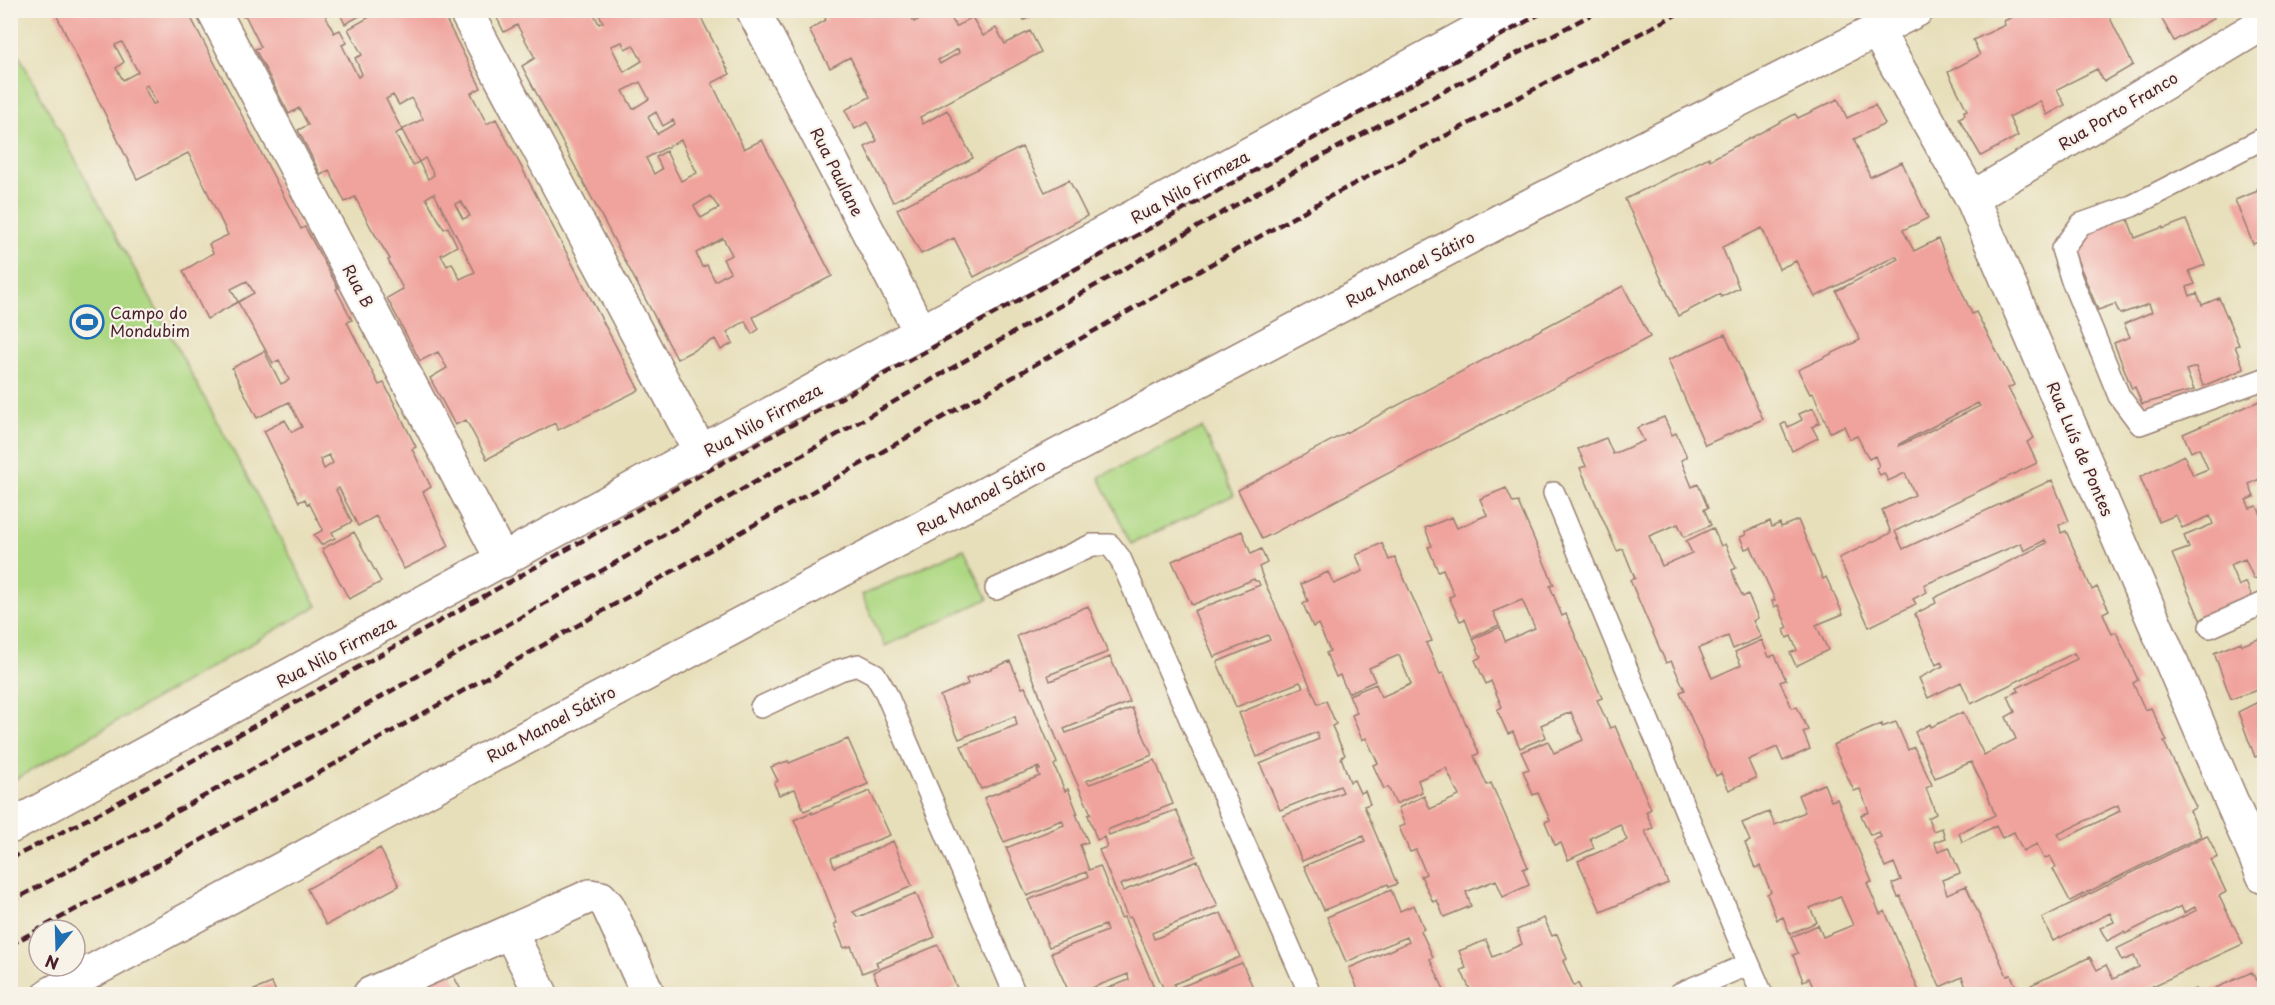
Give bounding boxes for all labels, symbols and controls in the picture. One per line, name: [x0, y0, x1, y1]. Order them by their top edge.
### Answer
street label: Rua Porto Franco: [2053, 65, 2182, 155]
street label: Rua Paulane: [805, 123, 871, 220]
street label: Rua Nilo Firmeza: [1126, 144, 1253, 229]
street label: Rua Manoel Sátiro: [1341, 224, 1478, 312]
street label: Rua B: [338, 260, 380, 311]
place label: Campo do Mondubim: [110, 300, 190, 342]
sports icon: Campo do Mondubim: [69, 304, 105, 340]
street label: Rua Nilo Firmeza: [699, 377, 826, 462]
street label: Rua Luís de Pontes: [2042, 378, 2120, 520]
street label: Rua Manoel Sátiro: [912, 452, 1049, 540]
street label: Rua Nilo Firmeza: [272, 609, 400, 693]
street label: Rua Manoel Sátiro: [482, 679, 619, 767]
north arrow: [27, 918, 87, 978]
text: N: [42, 950, 62, 977]

